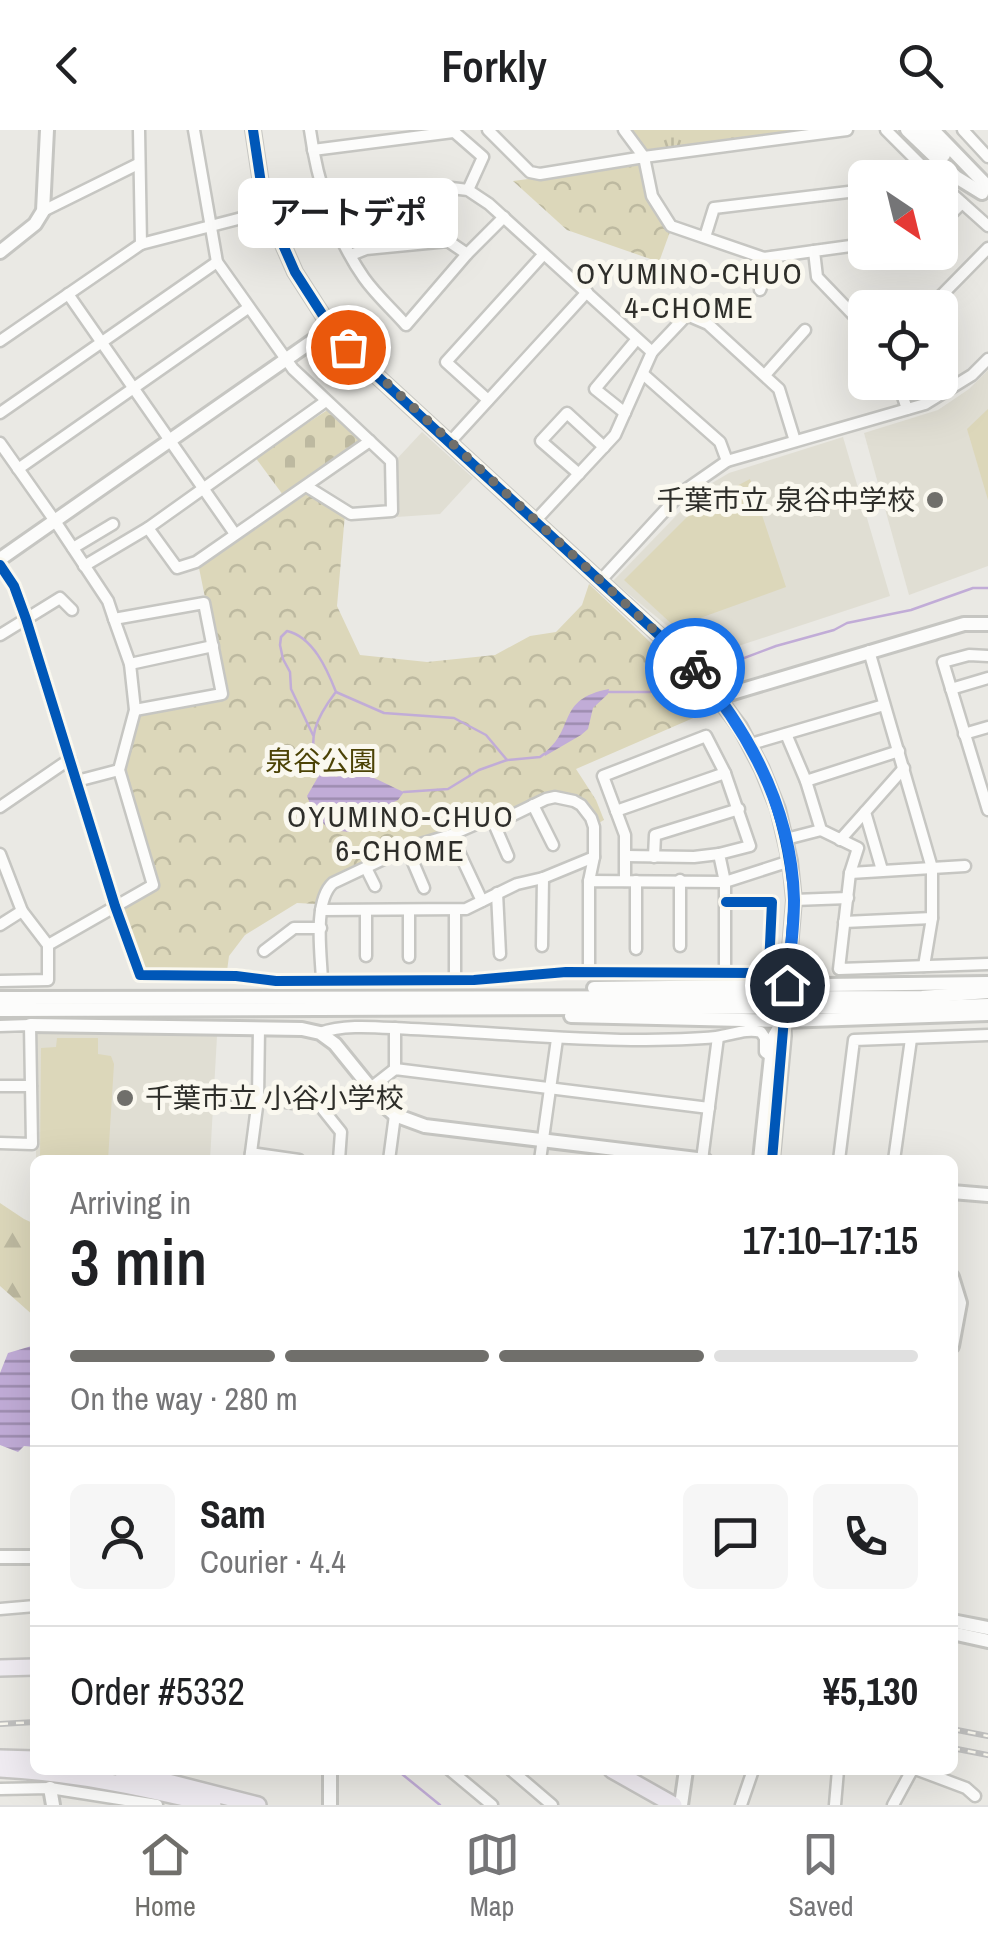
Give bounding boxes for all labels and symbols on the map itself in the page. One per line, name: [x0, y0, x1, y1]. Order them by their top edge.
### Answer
north arrow: [848, 160, 958, 270]
callout: アートデポ: [238, 177, 458, 247]
district label: OYUMINO-CHUO 4-CHOME: [576, 253, 804, 327]
pin: [306, 305, 391, 390]
place label: 千葉市立 泉谷中学校: [657, 481, 915, 519]
marker: 千葉市立 泉谷中学校: [924, 489, 946, 511]
courier: [645, 618, 745, 718]
park label: 泉谷公園: [265, 742, 377, 780]
district label: OYUMINO-CHUO 6-CHOME: [287, 796, 515, 870]
pin: [745, 943, 830, 1028]
place label: 千葉市立 小谷小学校: [145, 1079, 403, 1117]
marker: 千葉市立 小谷小学校: [114, 1087, 136, 1109]

